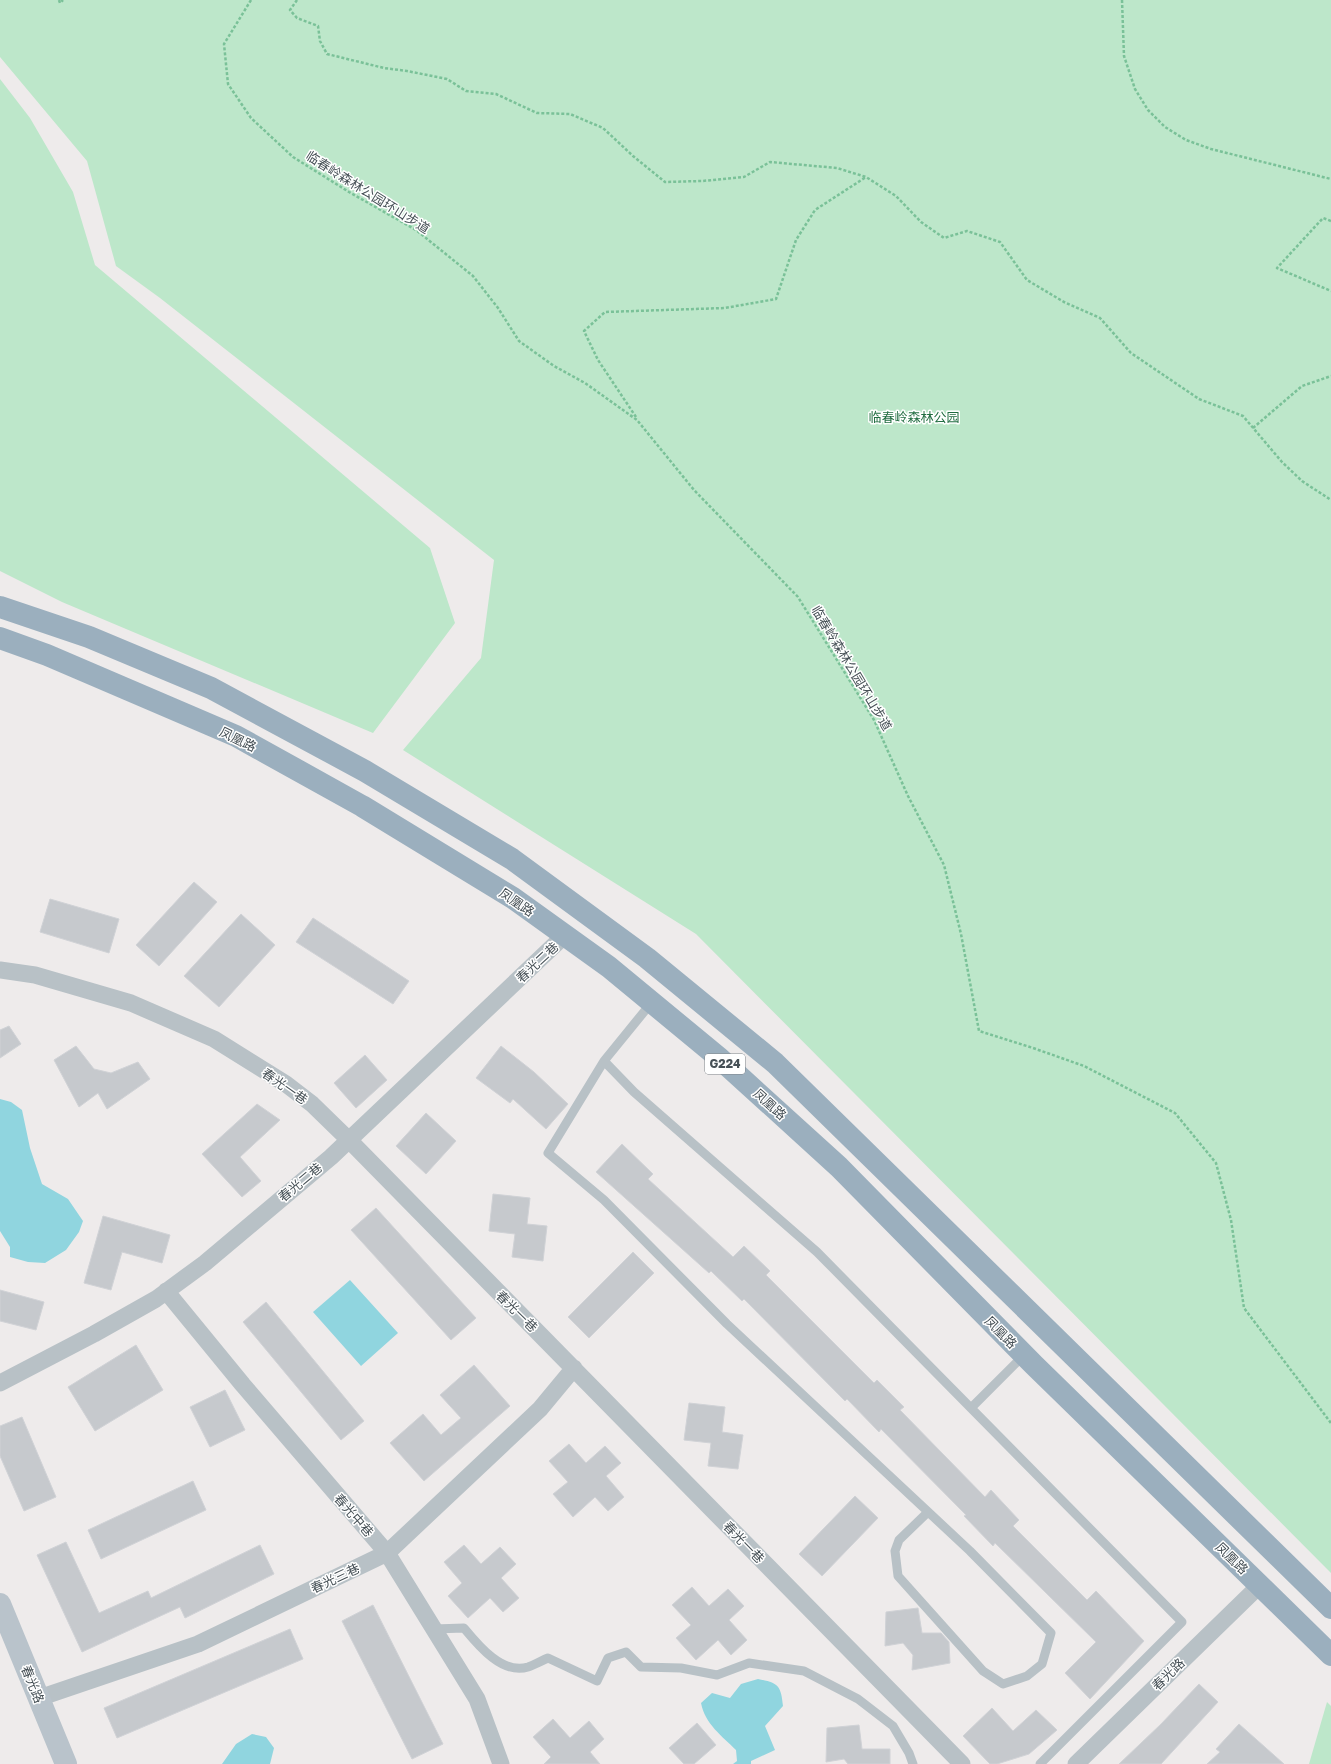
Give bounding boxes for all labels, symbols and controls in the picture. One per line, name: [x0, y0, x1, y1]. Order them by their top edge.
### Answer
street label: 临春岭森林公园环山步道: [303, 147, 433, 237]
park label: 临春岭森林公园: [868, 409, 960, 425]
street label: 临春岭森林公园环山步道: [808, 603, 896, 733]
street label: 凤凰路: [217, 723, 259, 755]
street label: 凤凰路: [496, 884, 538, 920]
street label: 春光二巷: [513, 938, 561, 986]
road number: G224: [705, 1054, 745, 1074]
street label: 春光一巷: [259, 1065, 311, 1107]
street label: 凤凰路: [750, 1085, 790, 1123]
street label: 春光二巷: [275, 1159, 325, 1205]
street label: 春光一巷: [493, 1287, 541, 1335]
street label: 凤凰路: [982, 1313, 1020, 1351]
street label: 春光中巷: [331, 1490, 377, 1540]
street label: 春光一巷: [720, 1518, 768, 1566]
street label: 凤凰路: [1212, 1539, 1252, 1577]
street label: 春光三巷: [308, 1560, 362, 1596]
street label: 春光路: [1148, 1655, 1188, 1693]
street label: 春光路: [18, 1663, 48, 1705]

